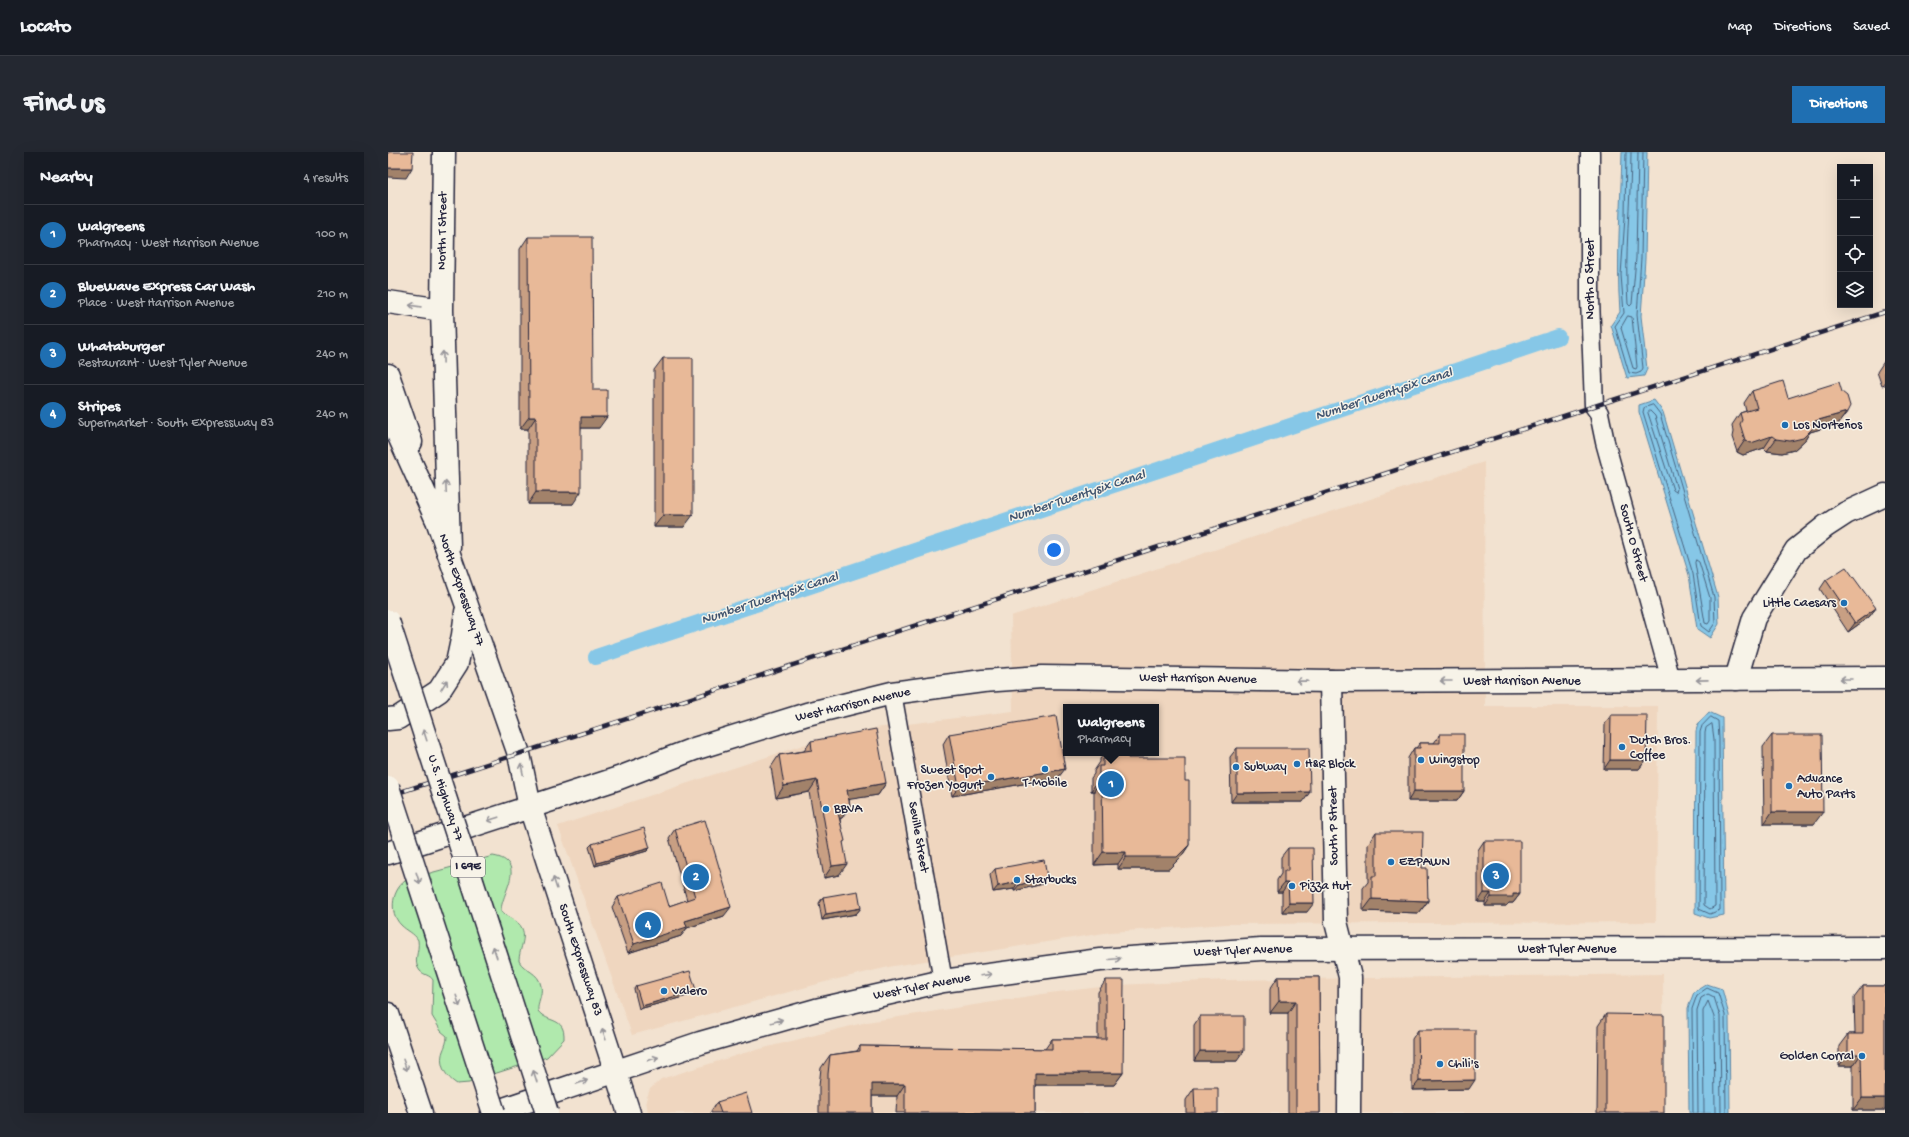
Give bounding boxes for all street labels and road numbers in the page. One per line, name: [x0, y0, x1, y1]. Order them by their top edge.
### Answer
street label: North T Street: [435, 190, 451, 270]
street label: North O Street: [1583, 237, 1598, 319]
street label: South O Street: [1615, 503, 1651, 585]
street label: North Expressway 77: [435, 532, 488, 649]
street label: West Harrison Avenue: [1139, 670, 1257, 688]
street label: West Harrison Avenue: [1463, 674, 1581, 689]
street label: West Harrison Avenue: [794, 684, 912, 726]
street label: U.S. Highway 77: [424, 753, 466, 844]
street label: South P Street: [1326, 785, 1342, 866]
street label: Seville Street: [904, 801, 932, 875]
road number: I 69E: [451, 857, 485, 877]
street label: South Expressway 83: [555, 902, 605, 1018]
street label: West Tyler Avenue: [1193, 942, 1293, 960]
street label: West Tyler Avenue: [1518, 942, 1617, 957]
street label: West Tyler Avenue: [872, 970, 972, 1004]

